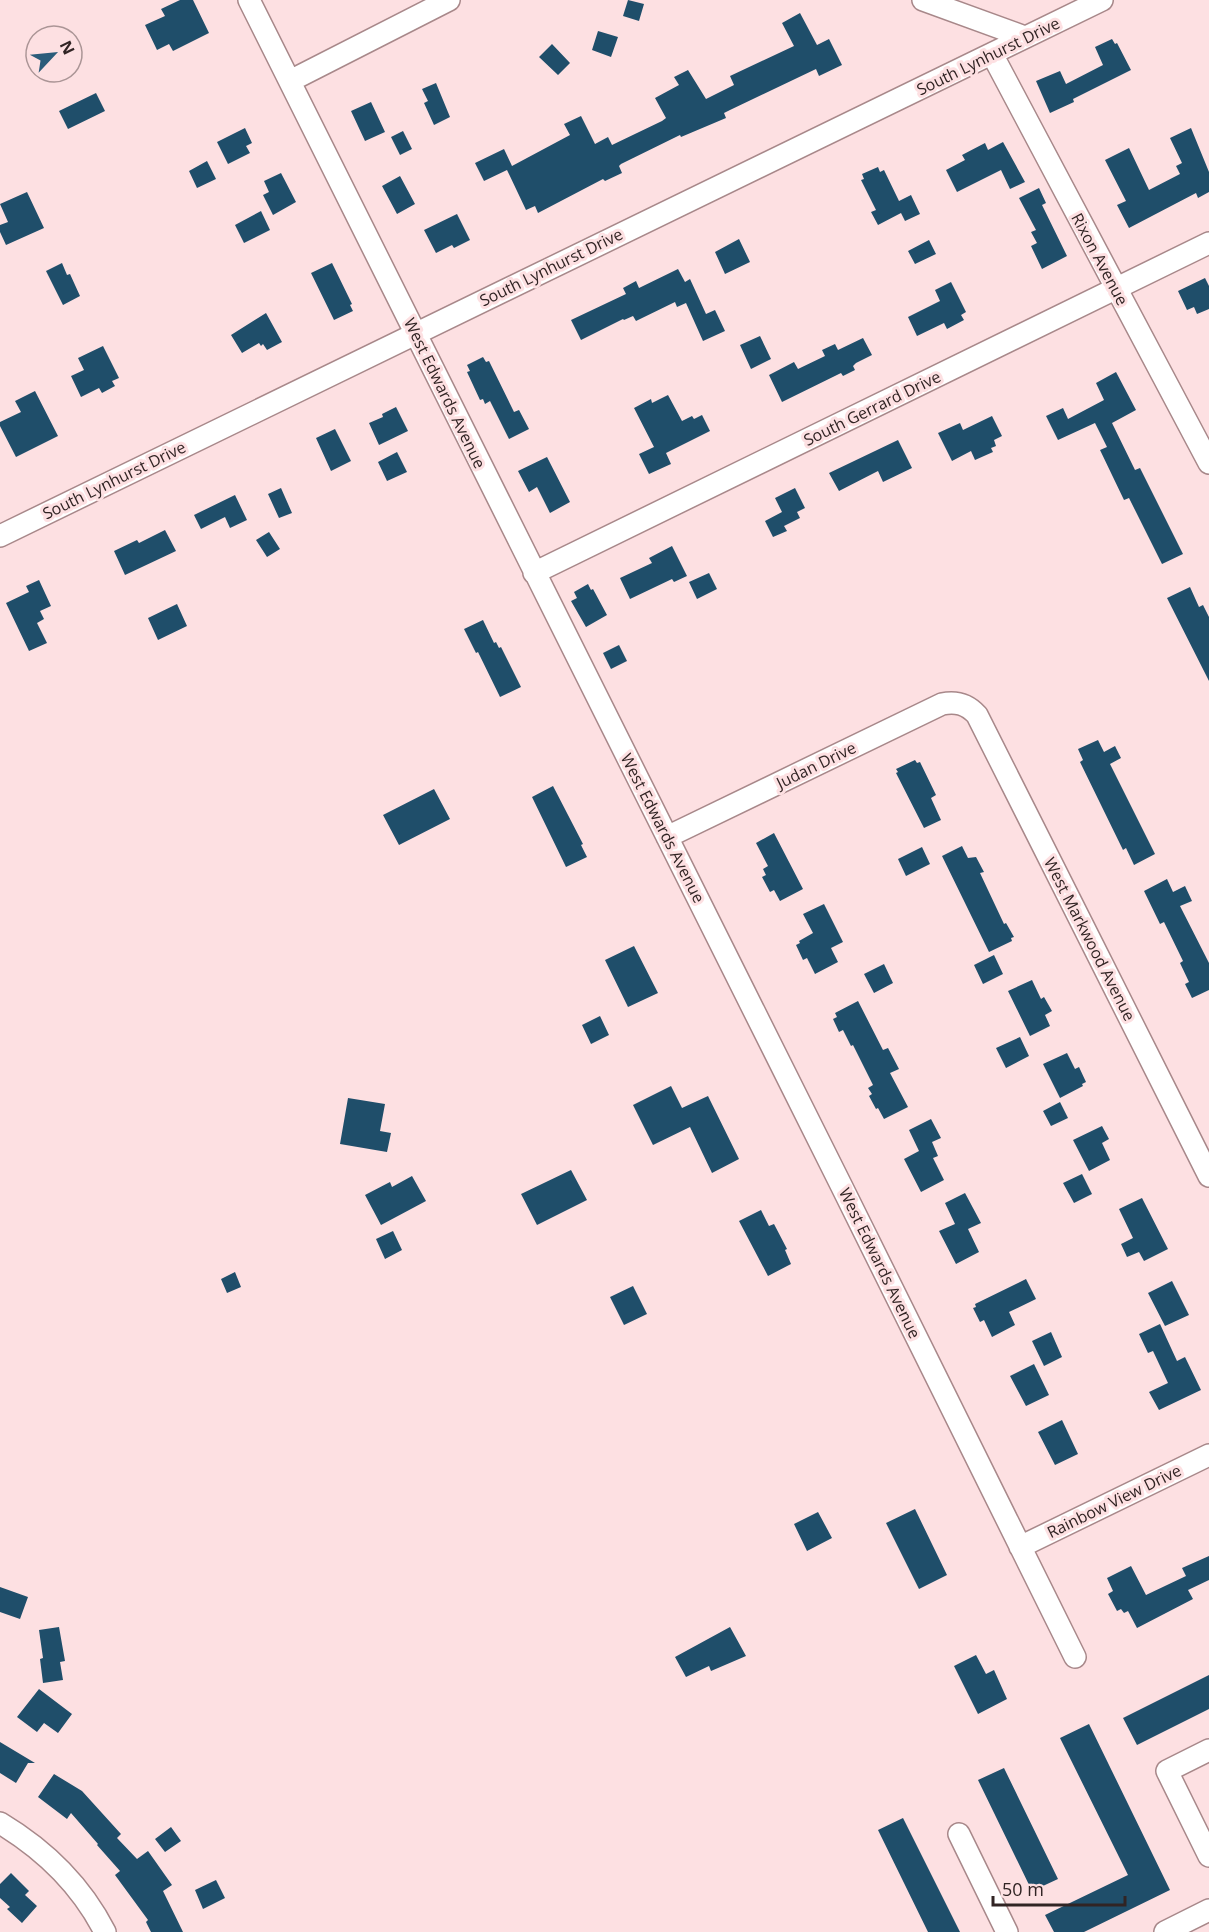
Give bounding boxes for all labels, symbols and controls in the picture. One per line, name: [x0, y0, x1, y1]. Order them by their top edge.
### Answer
street label: South Lynhurst Drive: [913, 12, 1063, 100]
north arrow: [24, 24, 84, 84]
text: N: [55, 37, 80, 58]
street label: Rixon Avenue: [1066, 209, 1134, 309]
street label: South Lynhurst Drive: [476, 223, 626, 311]
street label: West Edwards Avenue: [399, 314, 491, 472]
street label: South Gerrard Drive: [800, 365, 944, 451]
street label: South Lynhurst Drive: [39, 436, 189, 524]
street label: Judan Drive: [771, 736, 859, 795]
street label: West Edwards Avenue: [616, 749, 710, 907]
street label: West Markwood Avenue: [1039, 853, 1141, 1025]
street label: West Edwards Avenue: [834, 1184, 926, 1342]
street label: Rainbow View Drive: [1043, 1459, 1185, 1543]
scale bar: [993, 1869, 1125, 1907]
text: 50 m: [1002, 1877, 1044, 1901]

